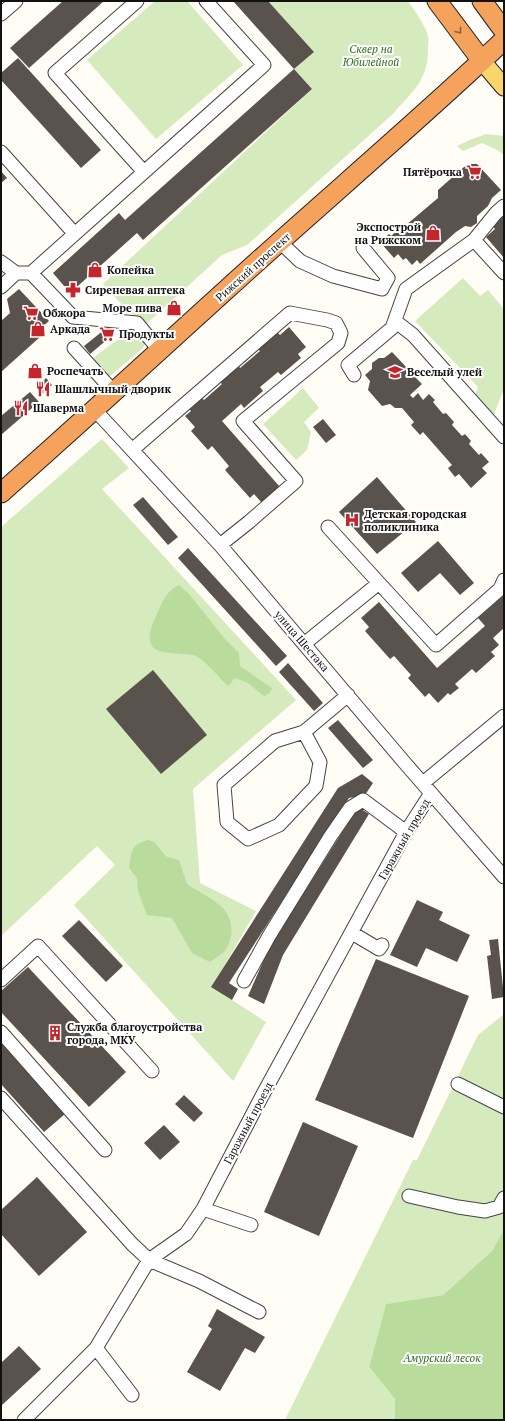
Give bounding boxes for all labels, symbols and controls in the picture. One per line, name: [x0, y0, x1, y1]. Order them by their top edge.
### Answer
one-way arrow: [454, 27, 461, 34]
park label: Сквер на Юбилейной: [342, 42, 399, 69]
supermarket icon: Пятёрочка: [465, 163, 483, 181]
place label: Пятёрочка: [403, 165, 462, 179]
place label: Экспострой на Рижском: [355, 220, 422, 247]
shop icon: Экспострой на Рижском: [424, 224, 442, 242]
street label: Рижский проспект: [213, 229, 294, 304]
shop icon: Копейка: [86, 261, 104, 279]
place label: Копейка: [107, 263, 154, 277]
pharmacy icon: Сиреневая аптека: [64, 281, 82, 299]
place label: Сиреневая аптека: [85, 283, 185, 297]
shop icon: Море пива: [165, 299, 183, 317]
place label: Море пива: [103, 301, 162, 315]
supermarket icon: Обжора: [22, 304, 40, 322]
place label: Обжора: [43, 306, 86, 320]
shop icon: Аркада: [29, 320, 47, 338]
place label: Аркада: [50, 322, 90, 336]
supermarket icon: Продукты: [98, 325, 116, 343]
place label: Продукты: [119, 327, 174, 341]
shop icon: Роспечать: [26, 362, 44, 380]
school or university icon: Веселый улей: [386, 363, 404, 381]
place label: Роспечать: [47, 364, 103, 378]
place label: Веселый улей: [407, 365, 483, 379]
restaurant icon: Шашлычный дворик: [34, 380, 52, 398]
place label: Шашлычный дворик: [55, 382, 171, 396]
restaurant icon: Шаверма: [12, 399, 30, 417]
place label: Шаверма: [33, 401, 84, 415]
place label: Детская городская поликлиника: [364, 507, 467, 534]
hospital icon: Детская городская поликлиника: [343, 511, 361, 529]
street label: улица Шестака: [271, 607, 333, 675]
street label: Гаражный проезд: [375, 796, 433, 882]
place label: Служба благоустройства города, МКУ: [67, 1020, 202, 1047]
building icon: Служба благоустройства города, МКУ: [46, 1024, 64, 1042]
street label: Гаражный проезд: [220, 1080, 276, 1166]
park label: Амурский лесок: [402, 1351, 481, 1365]

